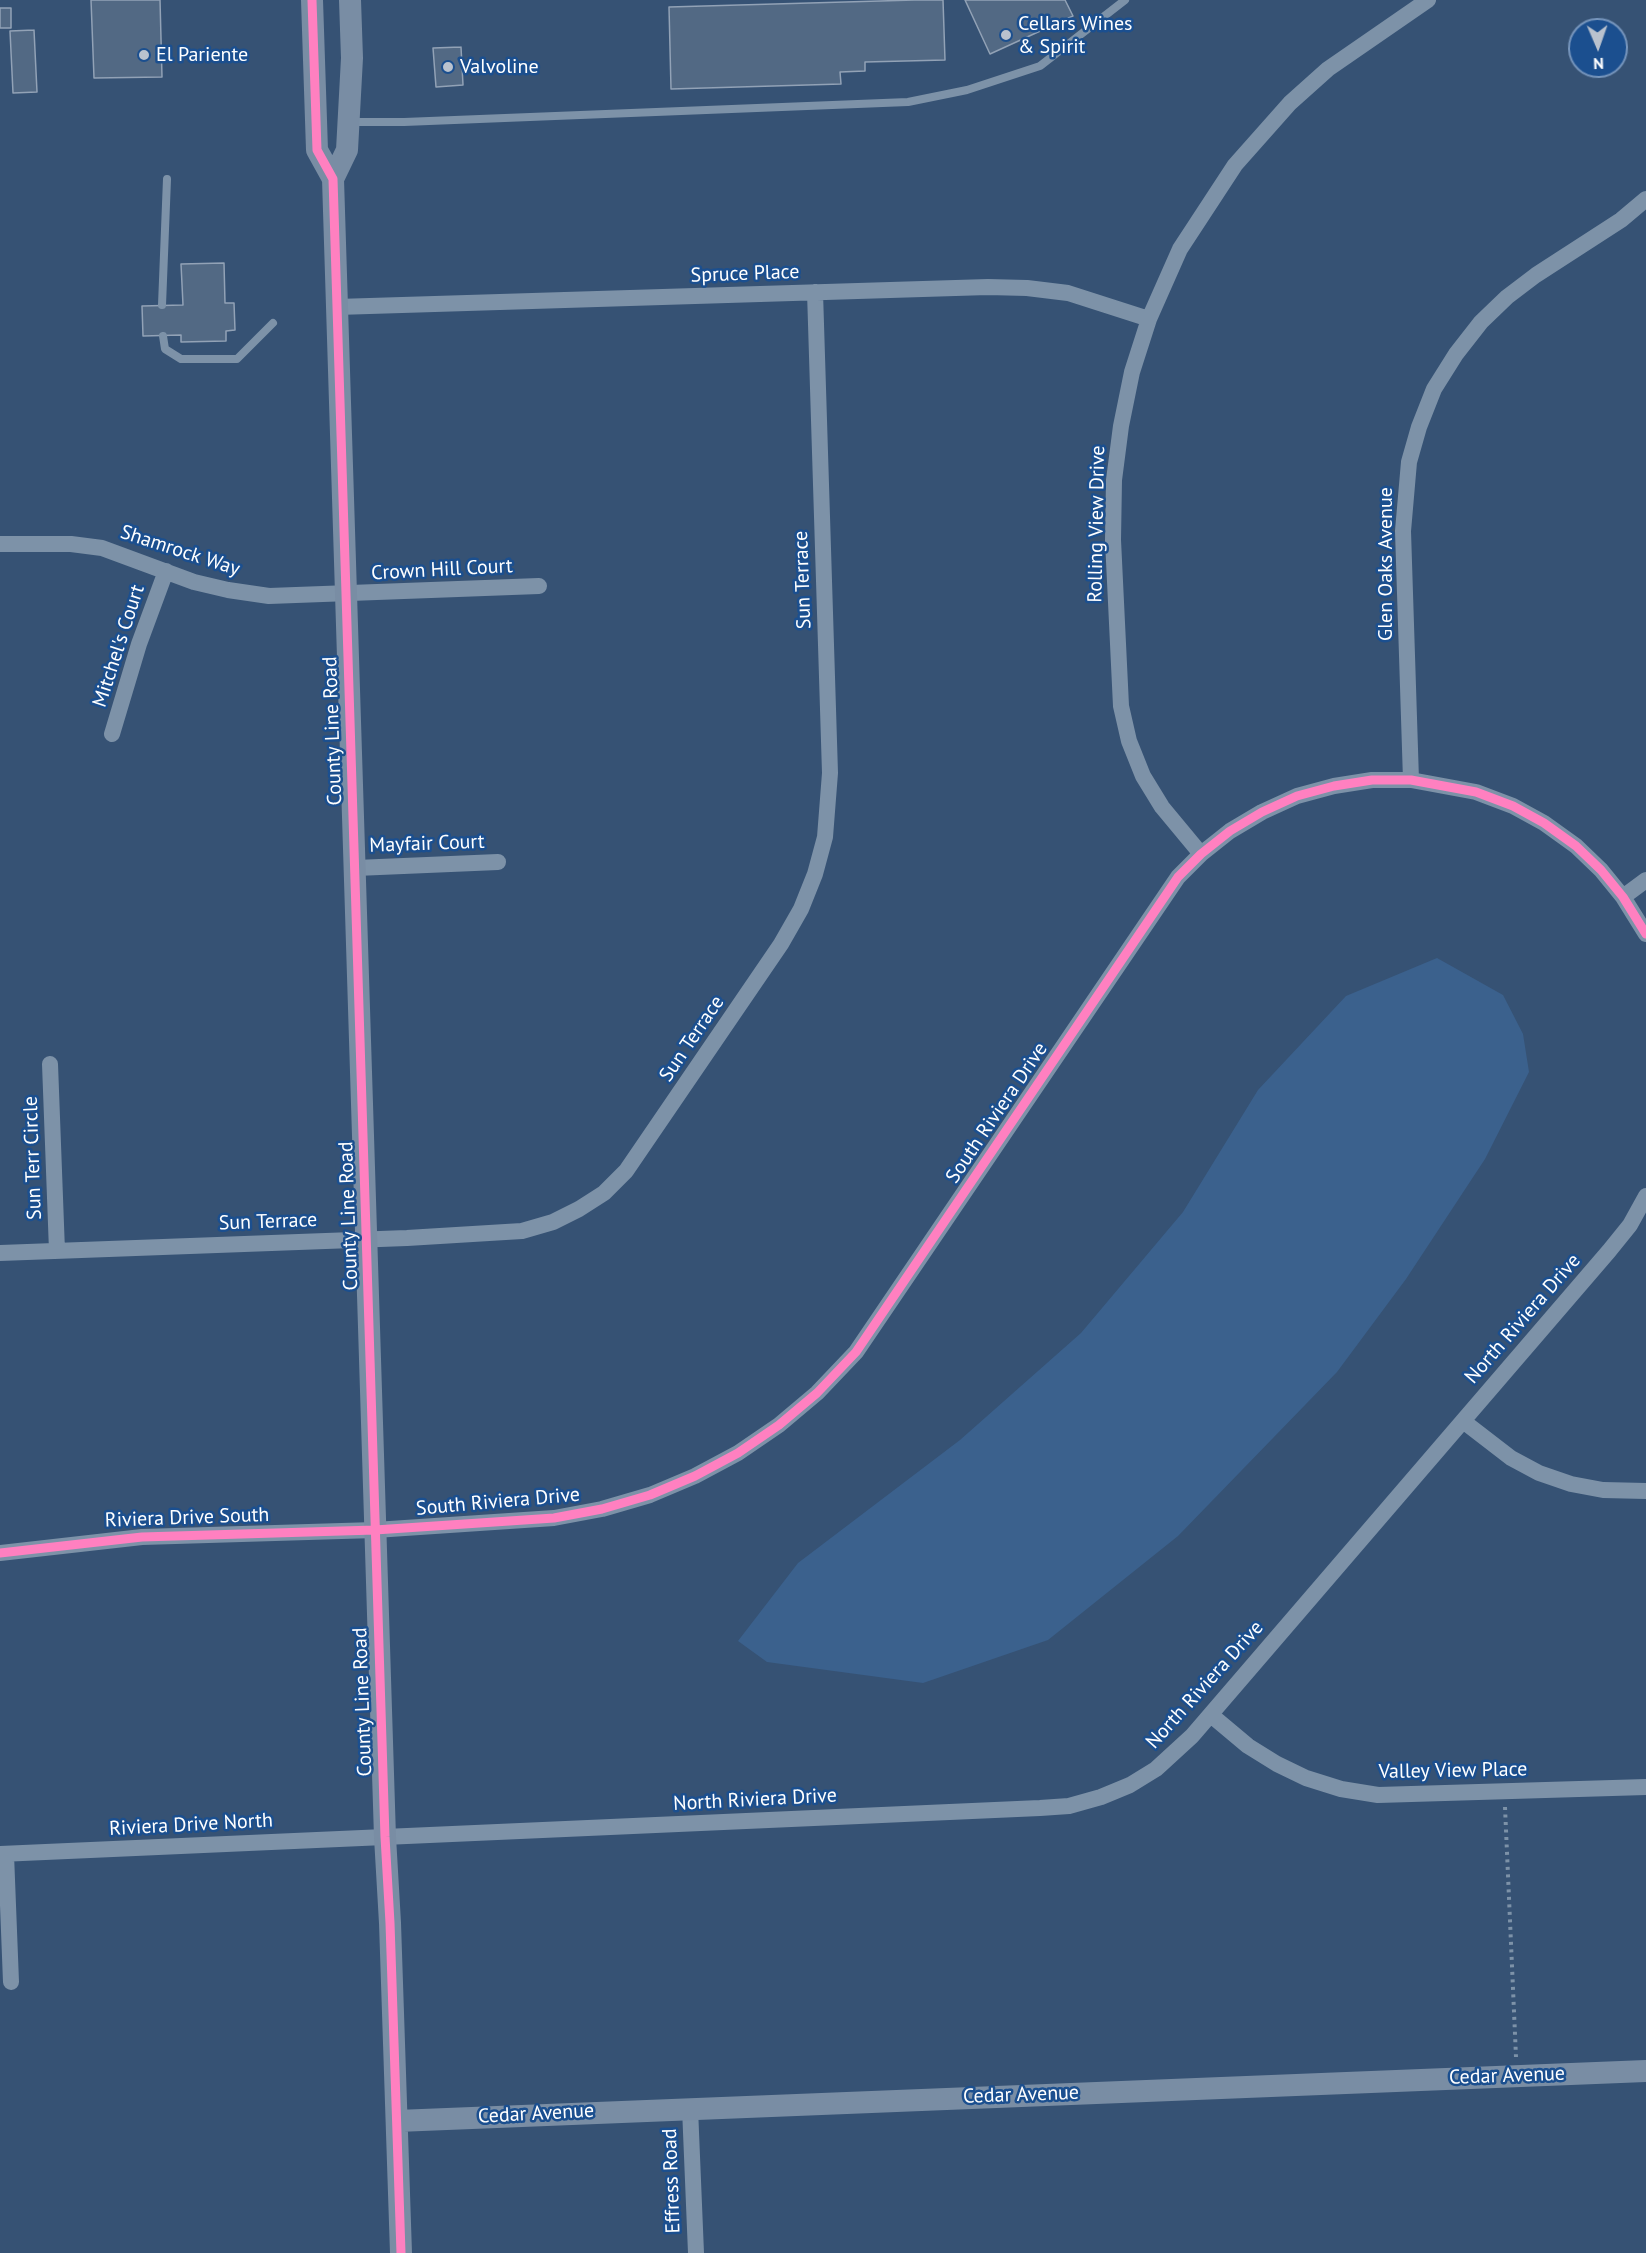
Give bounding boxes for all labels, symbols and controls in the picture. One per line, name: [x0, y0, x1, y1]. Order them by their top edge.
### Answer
place label: Cellars Wines & Spirit: [1018, 12, 1132, 59]
north arrow: [1568, 18, 1628, 78]
marker: Cellars Wines & Spirit: [999, 28, 1013, 42]
place label: El Pariente: [156, 43, 248, 67]
marker: El Pariente: [137, 48, 151, 62]
text: N: [1593, 54, 1604, 74]
place label: Valvoline: [460, 55, 539, 79]
marker: Valvoline: [441, 60, 455, 74]
street label: Spruce Place: [690, 260, 800, 288]
street label: Rolling View Drive: [1084, 445, 1110, 603]
street label: Glen Oaks Avenue: [1374, 487, 1398, 641]
street label: Shamrock Way: [117, 520, 243, 582]
street label: Sun Terrace: [789, 530, 817, 630]
street label: Crown Hill Court: [371, 554, 513, 586]
street label: Mitchel's Court: [88, 582, 150, 710]
street label: County Line Road: [318, 656, 348, 806]
street label: Mayfair Court: [369, 830, 485, 858]
street label: Sun Terrace: [654, 991, 730, 1087]
street label: South Riviera Drive: [941, 1038, 1053, 1188]
street label: Sun Terr Circle: [19, 1096, 47, 1220]
street label: County Line Road: [334, 1141, 364, 1291]
street label: Sun Terrace: [218, 1208, 318, 1236]
street label: North Riviera Drive: [1460, 1249, 1586, 1389]
street label: South Riviera Drive: [415, 1483, 581, 1521]
street label: Riviera Drive South: [104, 1503, 270, 1533]
street label: North Riviera Drive: [1141, 1616, 1269, 1754]
street label: County Line Road: [348, 1627, 378, 1777]
street label: Valley View Place: [1378, 1758, 1528, 1784]
street label: North Riviera Drive: [673, 1784, 837, 1816]
street label: Riviera Drive North: [109, 1809, 273, 1841]
street label: Cedar Avenue: [1449, 2062, 1565, 2090]
street label: Cedar Avenue: [963, 2081, 1079, 2109]
street label: Cedar Avenue: [477, 2099, 595, 2129]
street label: Effress Road: [658, 2128, 686, 2234]

